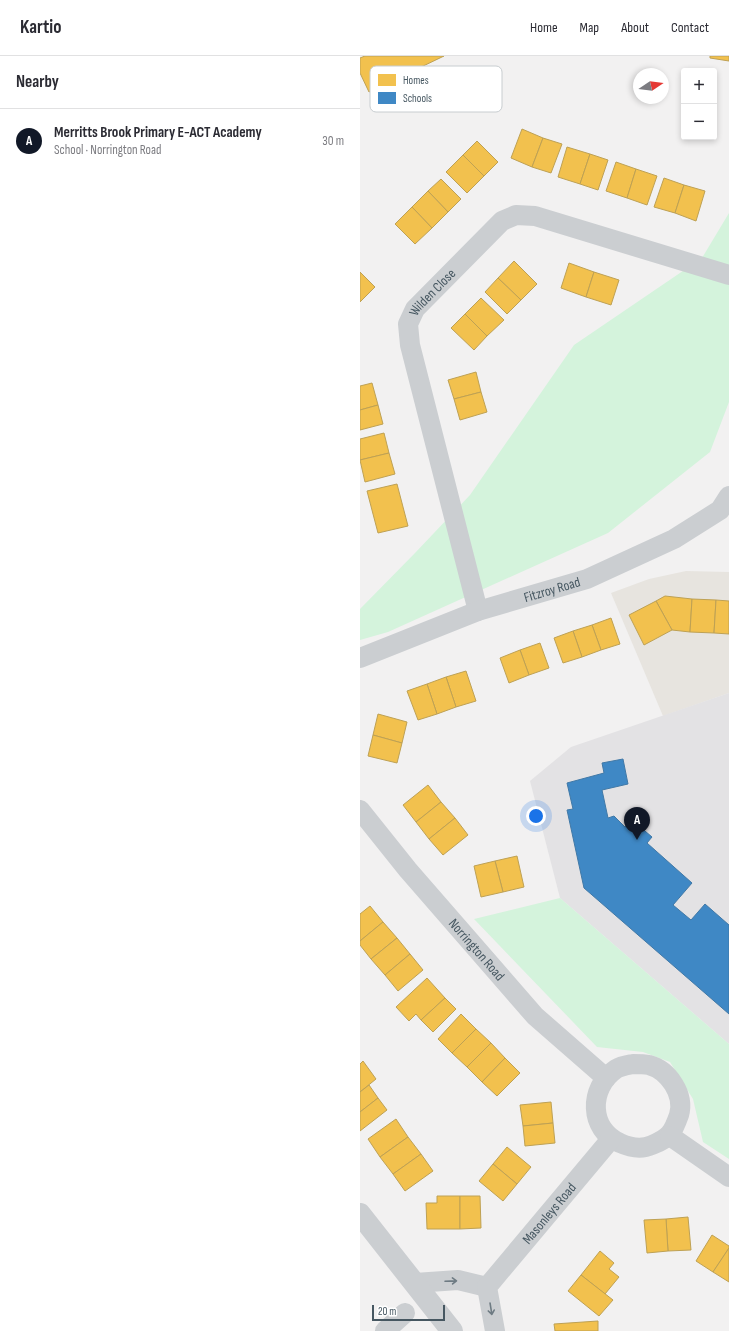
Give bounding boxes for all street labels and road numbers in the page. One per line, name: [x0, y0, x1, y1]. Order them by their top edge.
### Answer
street label: Wilden Close: [405, 265, 459, 318]
street label: Fitzroy Road: [522, 573, 582, 606]
street label: Norrington Road: [445, 915, 508, 984]
street label: Masonleys Road: [519, 1179, 580, 1248]

